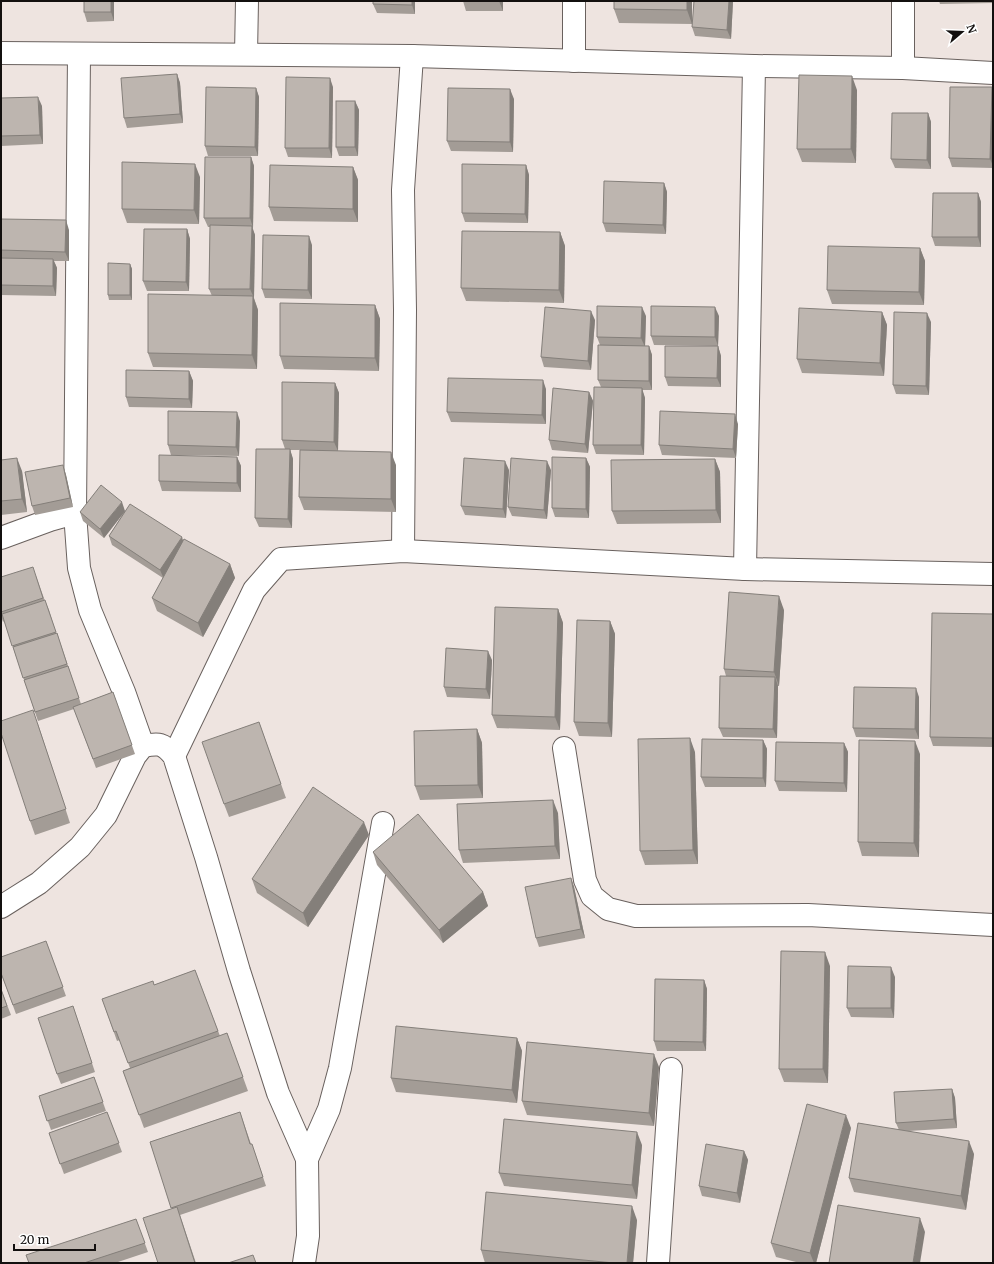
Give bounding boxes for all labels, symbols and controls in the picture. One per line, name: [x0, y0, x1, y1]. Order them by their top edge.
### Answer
north arrow: [942, 12, 982, 52]
text: N: [963, 22, 980, 35]
scale bar: [14, 1226, 95, 1252]
text: 20 m: [20, 1232, 49, 1247]

